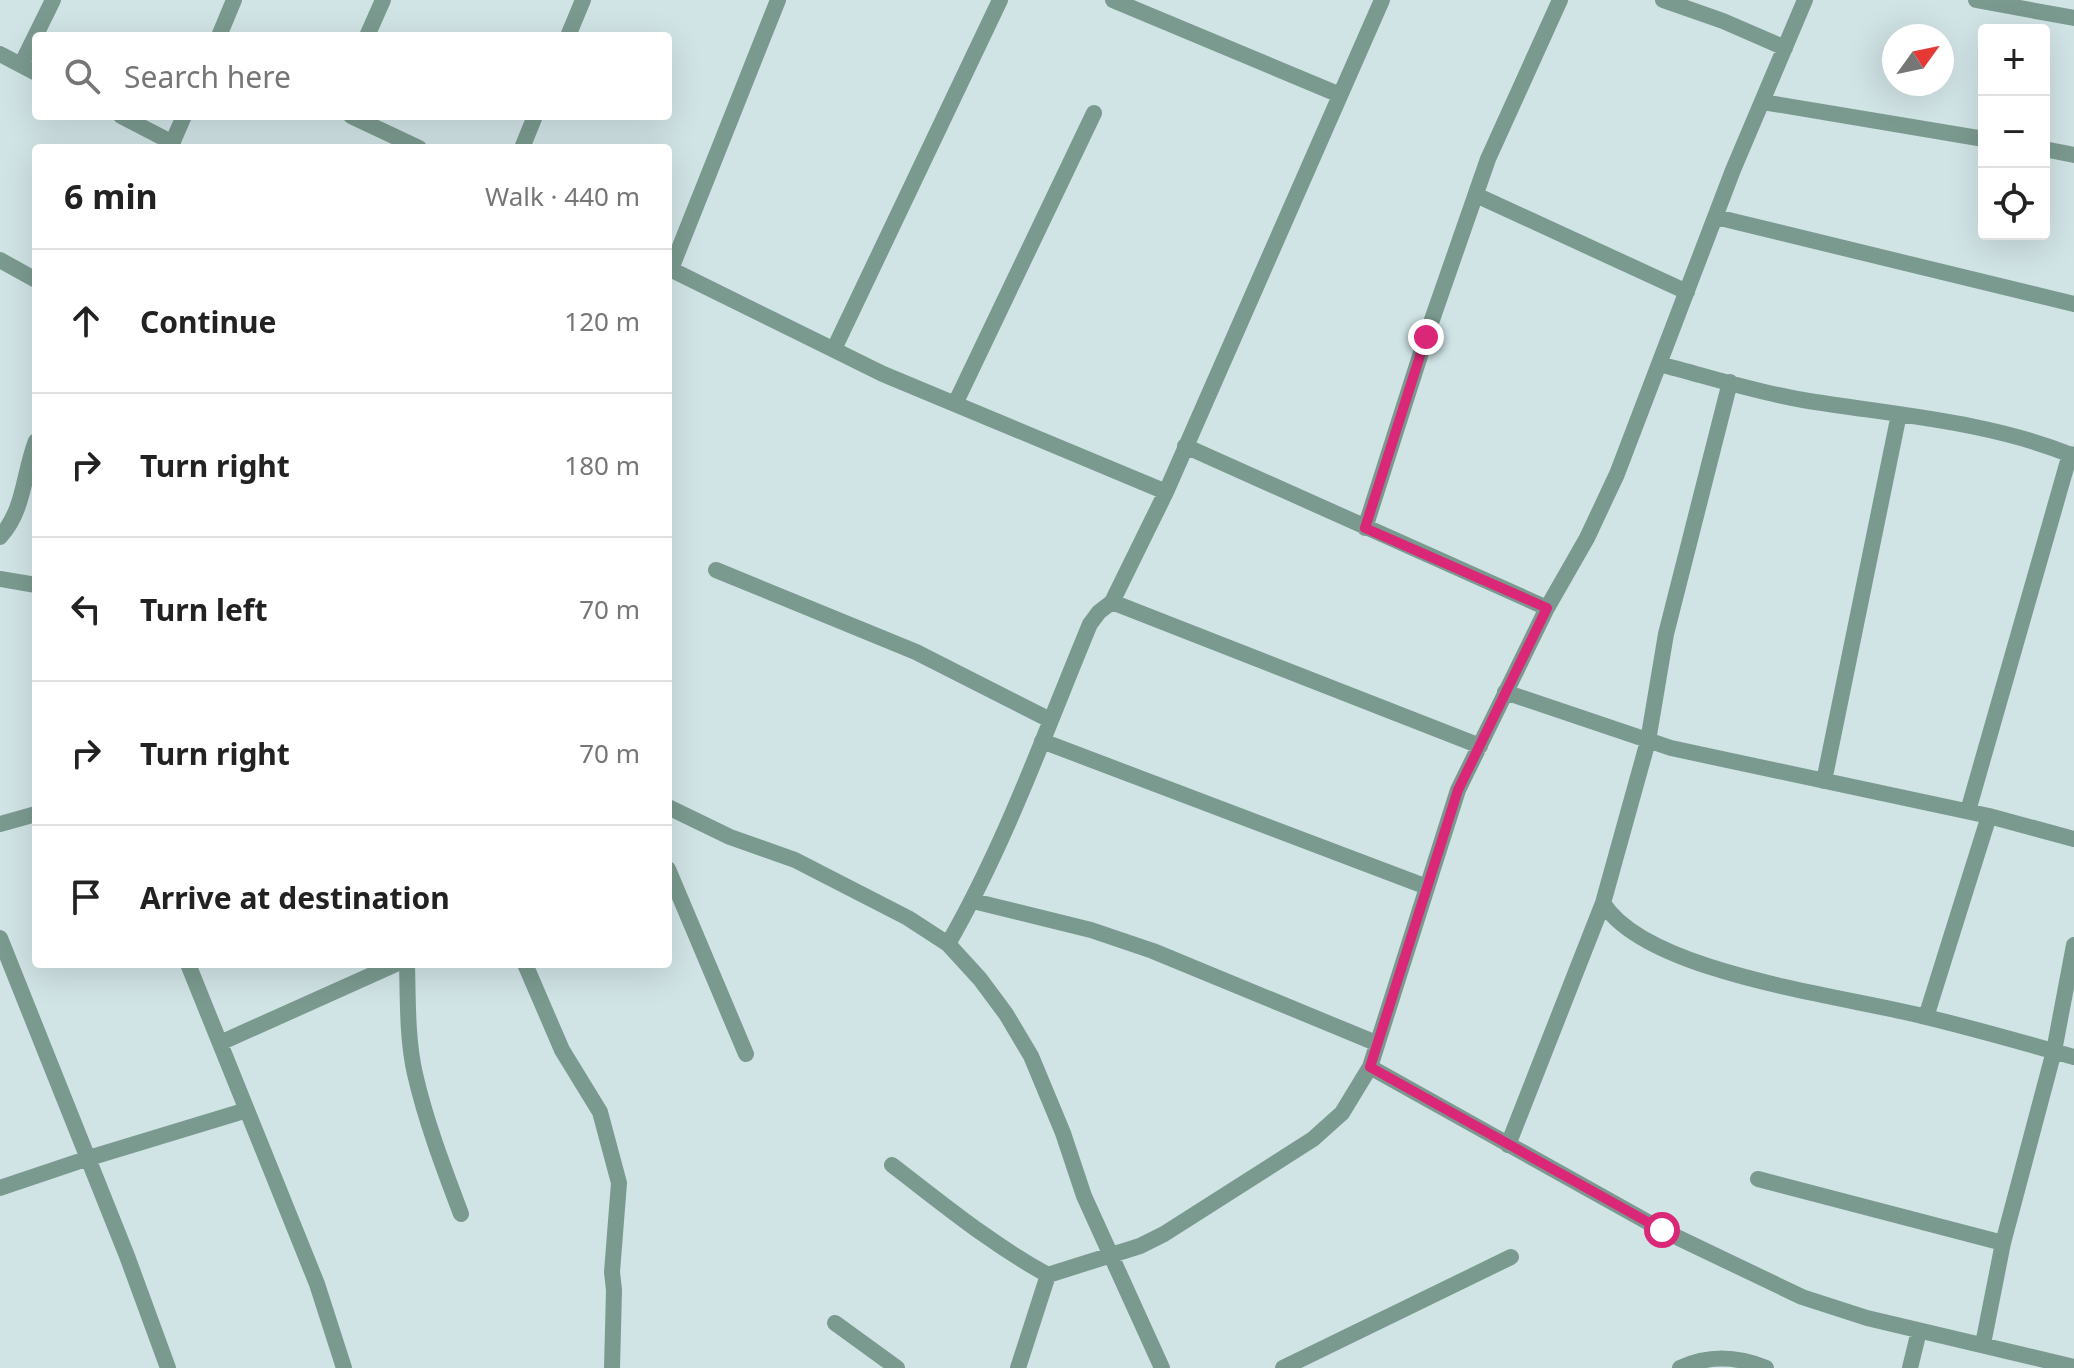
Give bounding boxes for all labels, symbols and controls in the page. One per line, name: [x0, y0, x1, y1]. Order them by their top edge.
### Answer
north arrow: [1882, 24, 1954, 96]
map controls: [1978, 24, 2050, 240]
button: +: [1978, 24, 2050, 96]
search box: [32, 32, 672, 120]
icon: search: [60, 54, 104, 98]
text: Search here: [124, 56, 291, 97]
button: −: [1978, 96, 2050, 168]
button: locate: [1978, 168, 2050, 240]
text: 6 min: [64, 173, 158, 219]
text: Walk · 440 m: [485, 178, 640, 214]
icon: ahead: [64, 299, 108, 343]
text: Continue: [140, 301, 276, 342]
text: 120 m: [564, 303, 640, 339]
route end: [1408, 319, 1444, 355]
icon: right: [64, 443, 108, 487]
text: Turn right: [140, 445, 290, 486]
text: 180 m: [564, 447, 640, 483]
icon: left: [64, 587, 108, 631]
text: Turn left: [140, 589, 268, 630]
text: 70 m: [579, 591, 640, 627]
icon: right: [64, 731, 108, 775]
text: Turn right: [140, 733, 290, 774]
text: 70 m: [579, 735, 640, 771]
icon: arrive: [64, 875, 108, 919]
text: Arrive at destination: [140, 877, 450, 918]
route start: [1644, 1212, 1680, 1248]

